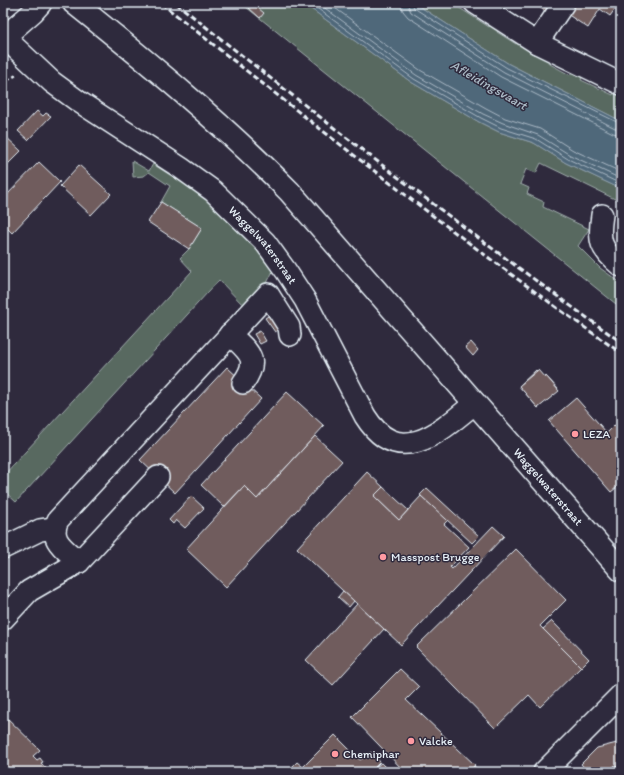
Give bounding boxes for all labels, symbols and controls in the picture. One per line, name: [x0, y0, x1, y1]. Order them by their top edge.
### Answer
water label: Afleidingsvaart: [448, 57, 531, 113]
street label: Waggelwaterstraat: [226, 203, 300, 287]
place label: LEZA: [583, 427, 611, 441]
marker: LEZA: [570, 429, 580, 439]
street label: Waggelwaterstraat: [511, 445, 586, 529]
place label: Masspost Brugge: [391, 550, 480, 564]
marker: Masspost Brugge: [378, 552, 388, 562]
place label: Valcke: [419, 734, 453, 748]
marker: Valcke: [406, 736, 416, 746]
place label: Chemiphar: [343, 747, 400, 761]
marker: Chemiphar: [330, 749, 340, 759]

